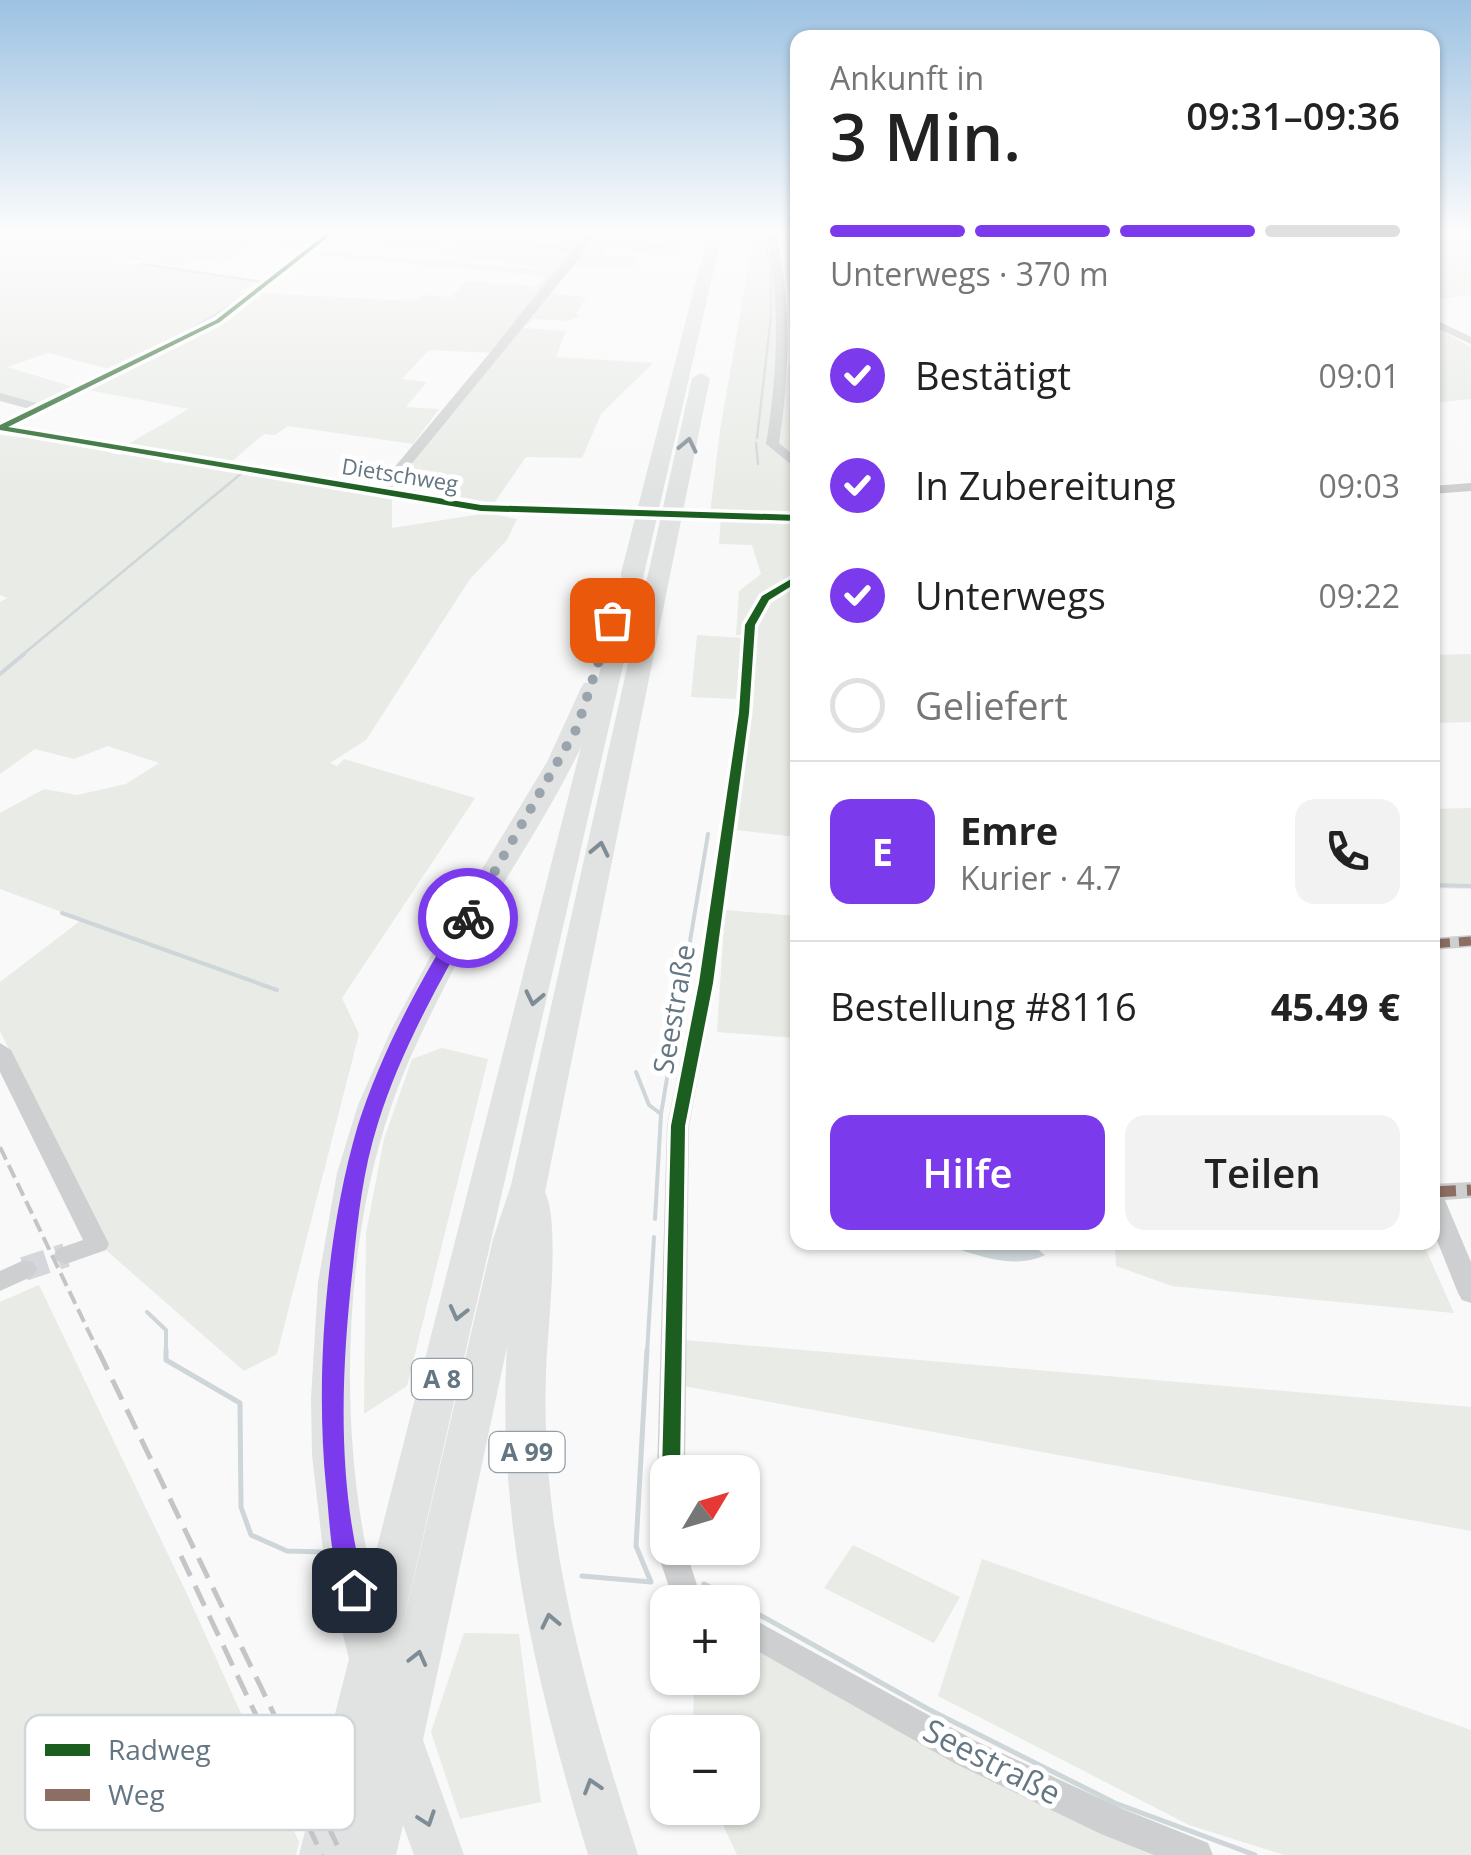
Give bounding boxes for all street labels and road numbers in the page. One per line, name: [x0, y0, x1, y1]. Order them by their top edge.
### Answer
street label: Dietschweg: [340, 450, 461, 498]
street label: Seestraße: [643, 941, 703, 1076]
road number: A 8: [412, 1359, 472, 1399]
road number: A 99: [490, 1432, 564, 1472]
street label: Seestraße: [917, 1708, 1069, 1814]

